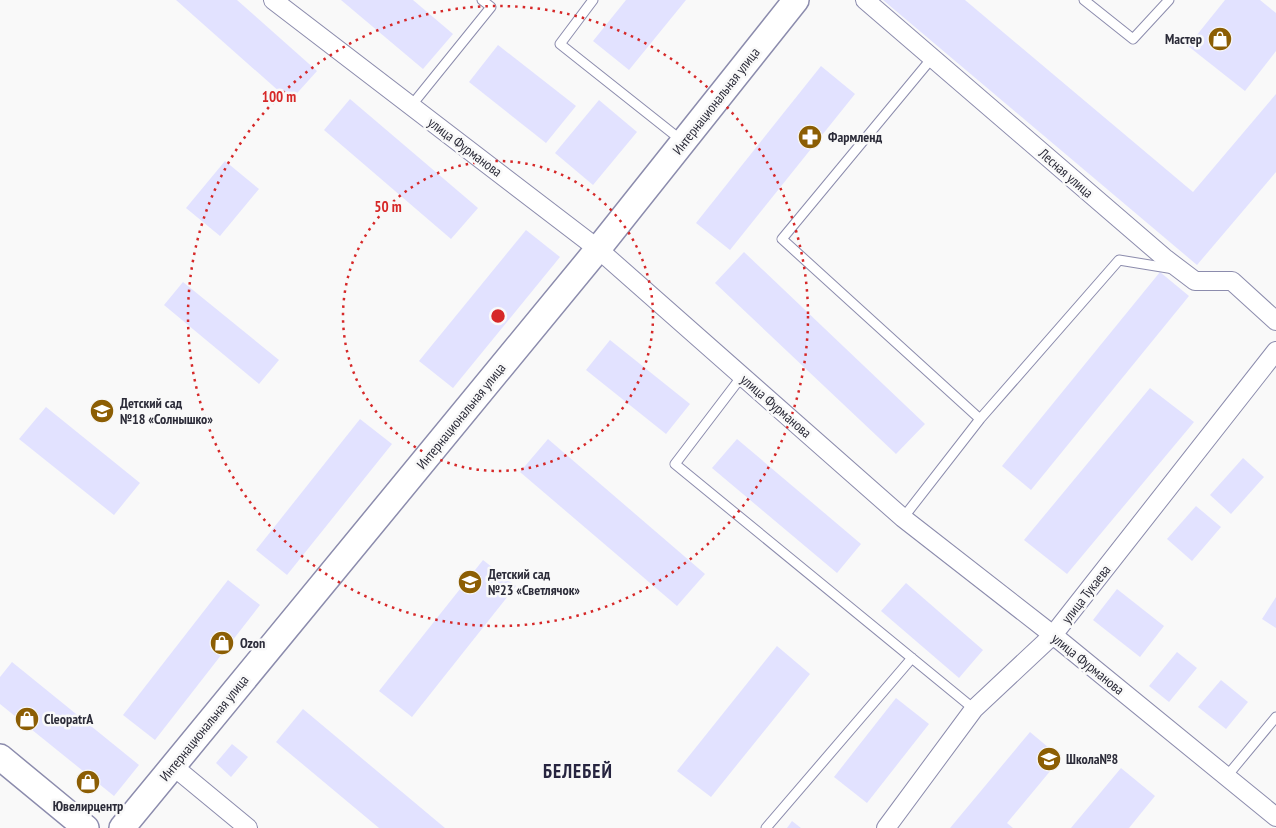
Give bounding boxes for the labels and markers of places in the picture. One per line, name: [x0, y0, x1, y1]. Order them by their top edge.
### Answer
shop icon: Мастер: [1207, 26, 1233, 52]
place label: Мастер: [1165, 30, 1202, 48]
pharmacy icon: Фармленд: [797, 124, 823, 150]
place label: Фармленд: [828, 128, 882, 146]
centre of rings: [489, 307, 507, 325]
place label: Детский сад №18 «Солнышко»: [120, 394, 213, 428]
school or university icon: Детский сад №18 «Солнышко»: [89, 398, 115, 424]
place label: Детский сад №23 «Светлячок»: [488, 565, 580, 599]
school or university icon: Детский сад №23 «Светлячок»: [457, 569, 483, 595]
shop icon: Ozon: [209, 630, 235, 656]
place label: Ozon: [240, 634, 265, 652]
shop icon: CleopatrA: [14, 706, 40, 732]
place label: CleopatrA: [44, 710, 94, 728]
school or university icon: Школа№8: [1036, 746, 1062, 772]
place label: Школа№8: [1066, 750, 1118, 768]
shop icon: Ювелирцентр: [75, 769, 101, 795]
place label: Ювелирцентр: [53, 797, 123, 815]

